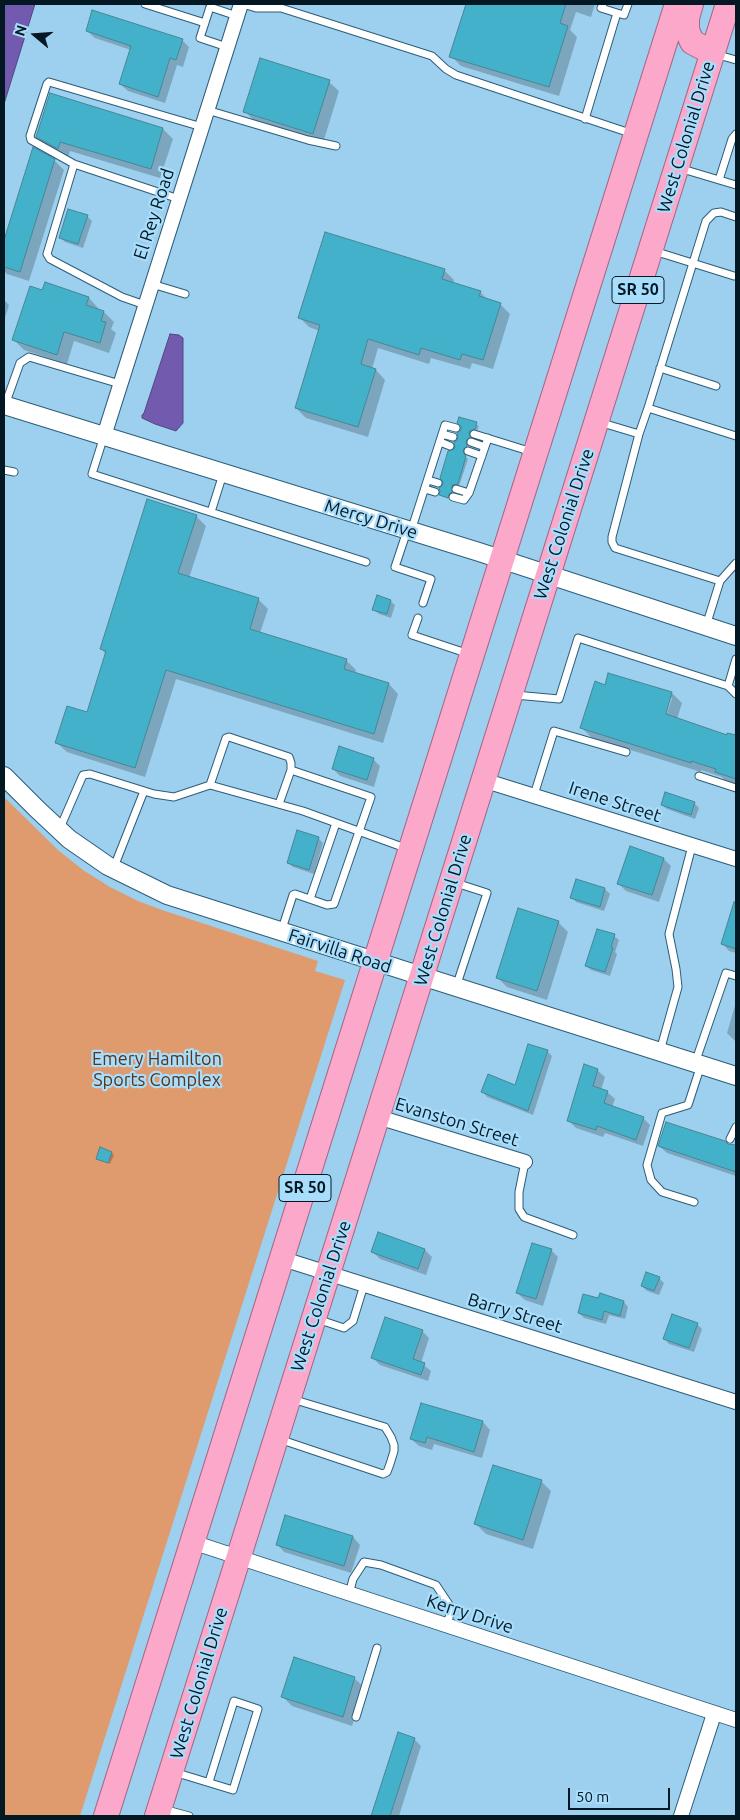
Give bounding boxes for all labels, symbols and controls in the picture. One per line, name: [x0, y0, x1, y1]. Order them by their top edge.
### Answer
north arrow: [10, 10, 60, 60]
text: N: [12, 23, 30, 38]
street label: West Colonial Drive: [653, 59, 719, 215]
street label: El Rey Road: [129, 166, 179, 262]
road number: SR 50: [612, 276, 664, 304]
street label: West Colonial Drive: [529, 446, 599, 602]
street label: Mercy Drive: [322, 495, 420, 543]
street label: Irene Street: [566, 777, 664, 827]
street label: West Colonial Drive: [410, 832, 476, 988]
street label: Fairvilla Road: [286, 924, 394, 978]
park label: Emery Hamilton Sports Complex: [92, 1048, 222, 1090]
street label: Evanston Street: [393, 1093, 521, 1151]
road number: SR 50: [279, 1174, 331, 1202]
street label: West Colonial Drive: [286, 1218, 356, 1374]
street label: Barry Street: [465, 1288, 565, 1338]
street label: Kerry Drive: [424, 1590, 516, 1638]
street label: West Colonial Drive: [166, 1605, 232, 1761]
scale bar: [570, 1778, 672, 1810]
text: 50 m: [576, 1788, 609, 1805]

